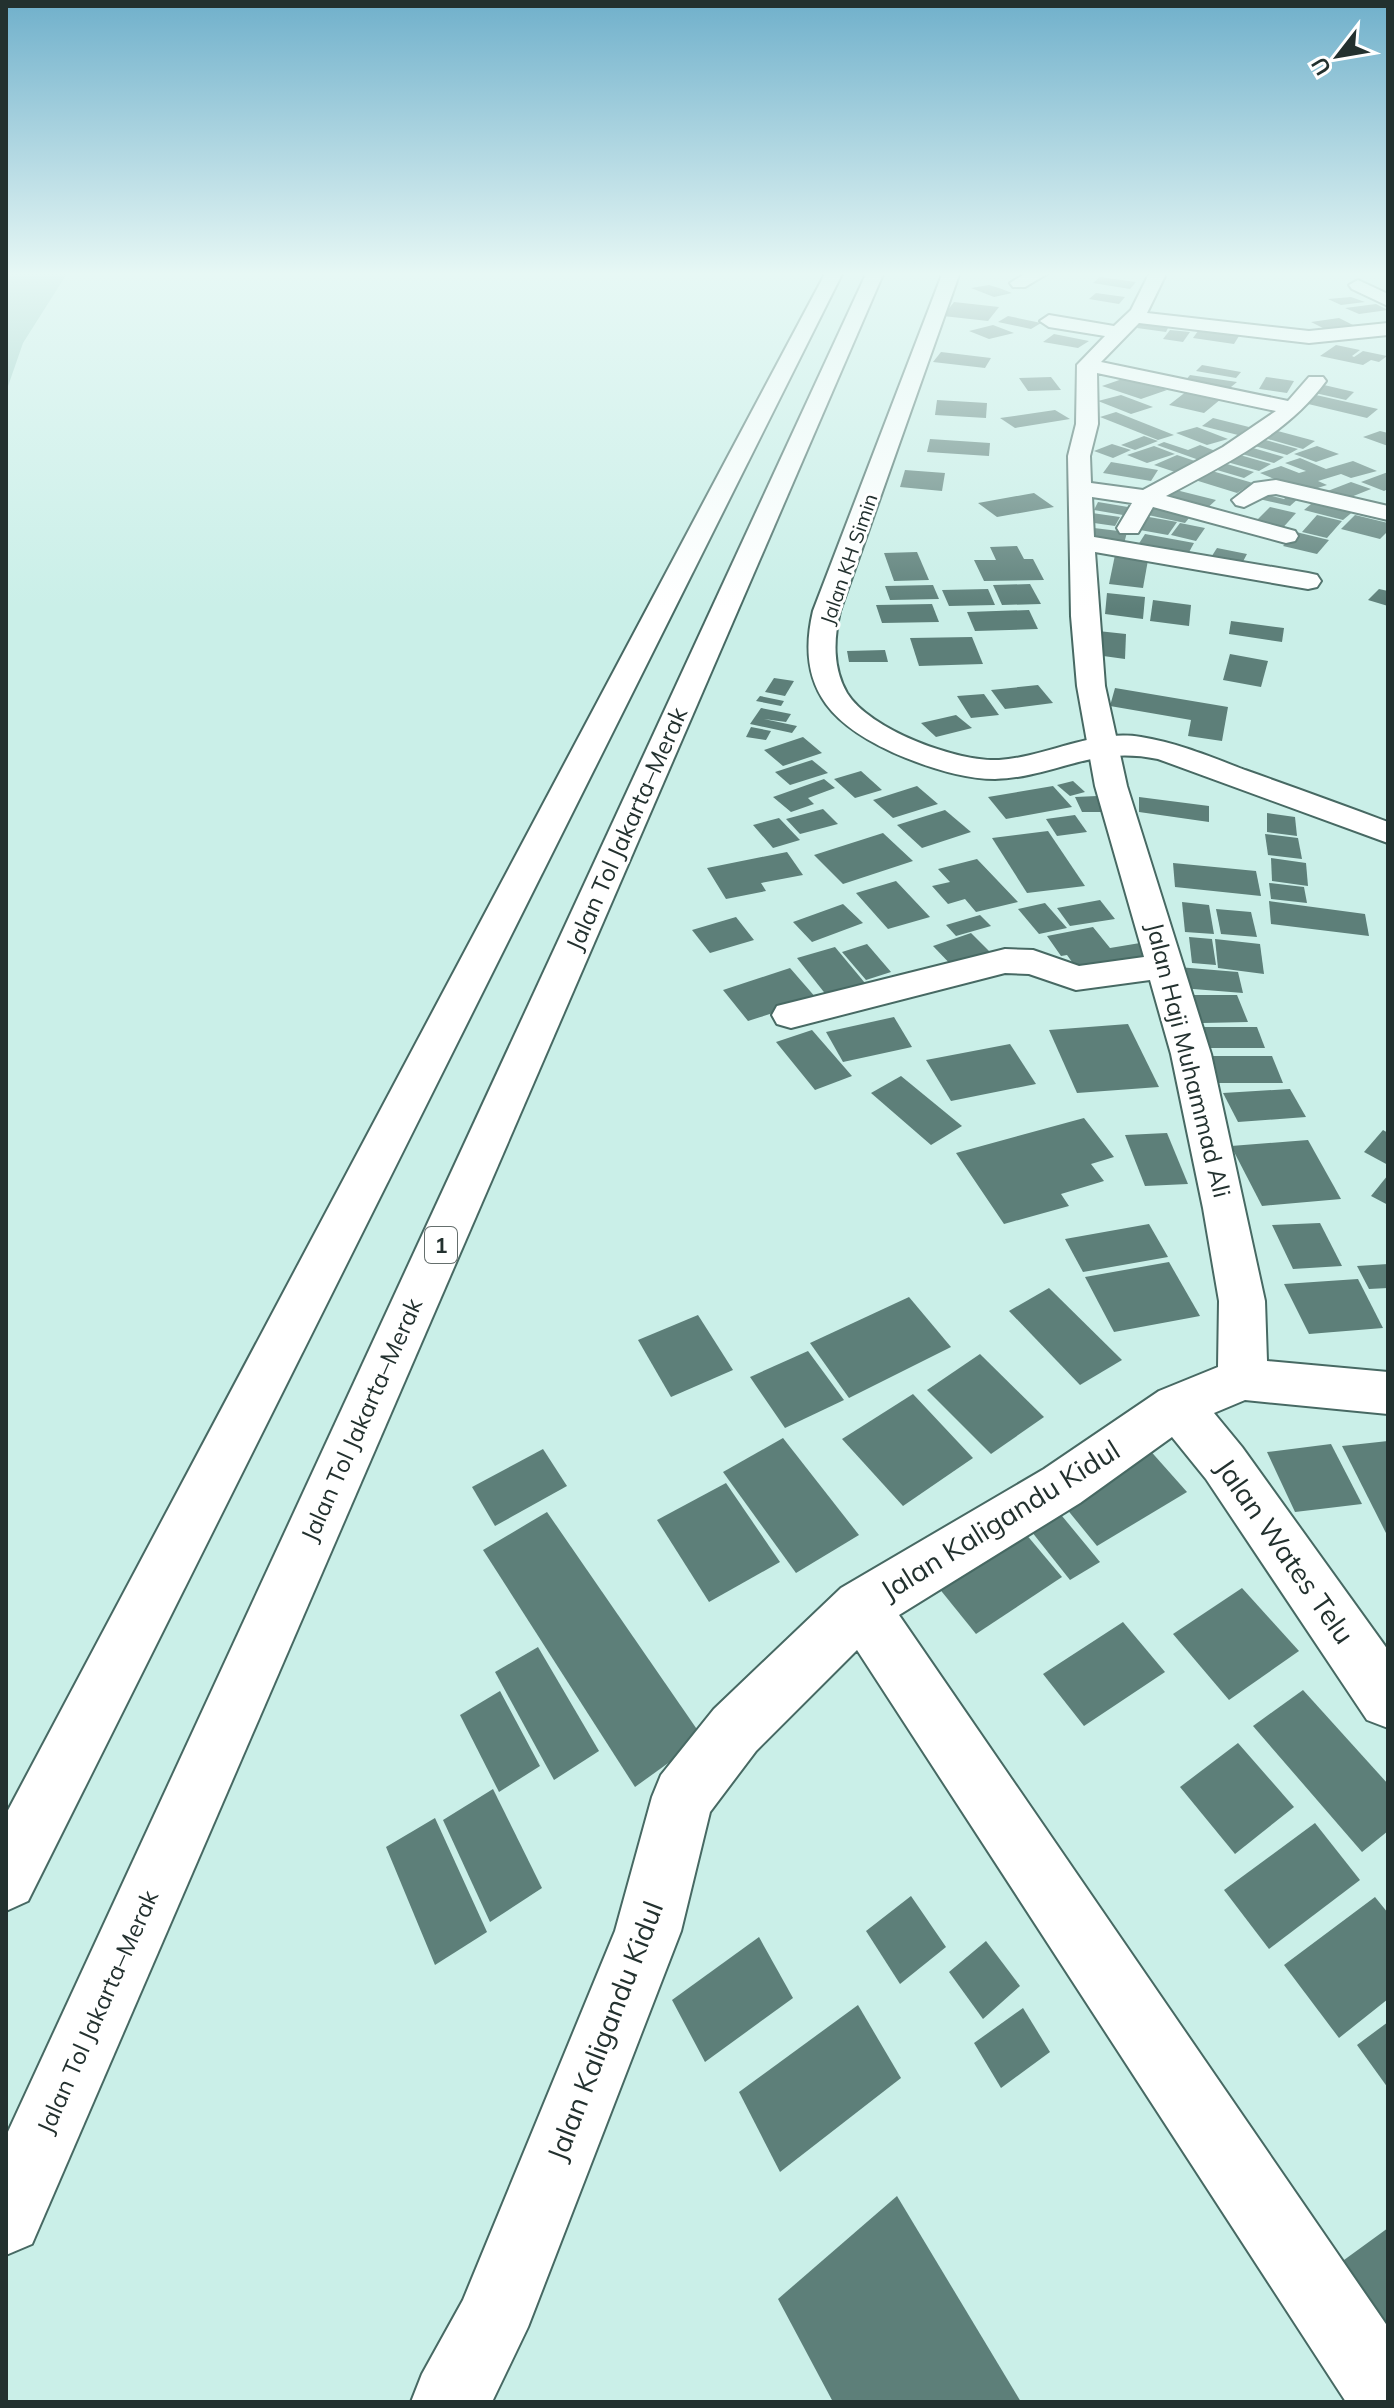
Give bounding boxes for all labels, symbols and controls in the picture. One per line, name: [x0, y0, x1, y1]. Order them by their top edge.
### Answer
north arrow: [1298, 16, 1378, 96]
text: U: [1305, 52, 1337, 80]
street label: Jalan KH Simin: [814, 490, 883, 628]
street label: Jalan Tol Jakarta–Merak: [559, 702, 694, 955]
street label: Jalan Haji Muhammad Ali: [1140, 919, 1238, 1200]
road number: 1: [425, 1227, 457, 1263]
street label: Jalan Tol Jakarta–Merak: [294, 1293, 429, 1546]
street label: Jalan Kaligandu Kidul: [874, 1432, 1126, 1607]
street label: Jalan Wates Telu: [1208, 1451, 1362, 1650]
street label: Jalan Tol Jakarta–Merak: [30, 1885, 165, 2138]
street label: Jalan Kaligandu Kidul: [539, 1896, 670, 2166]

